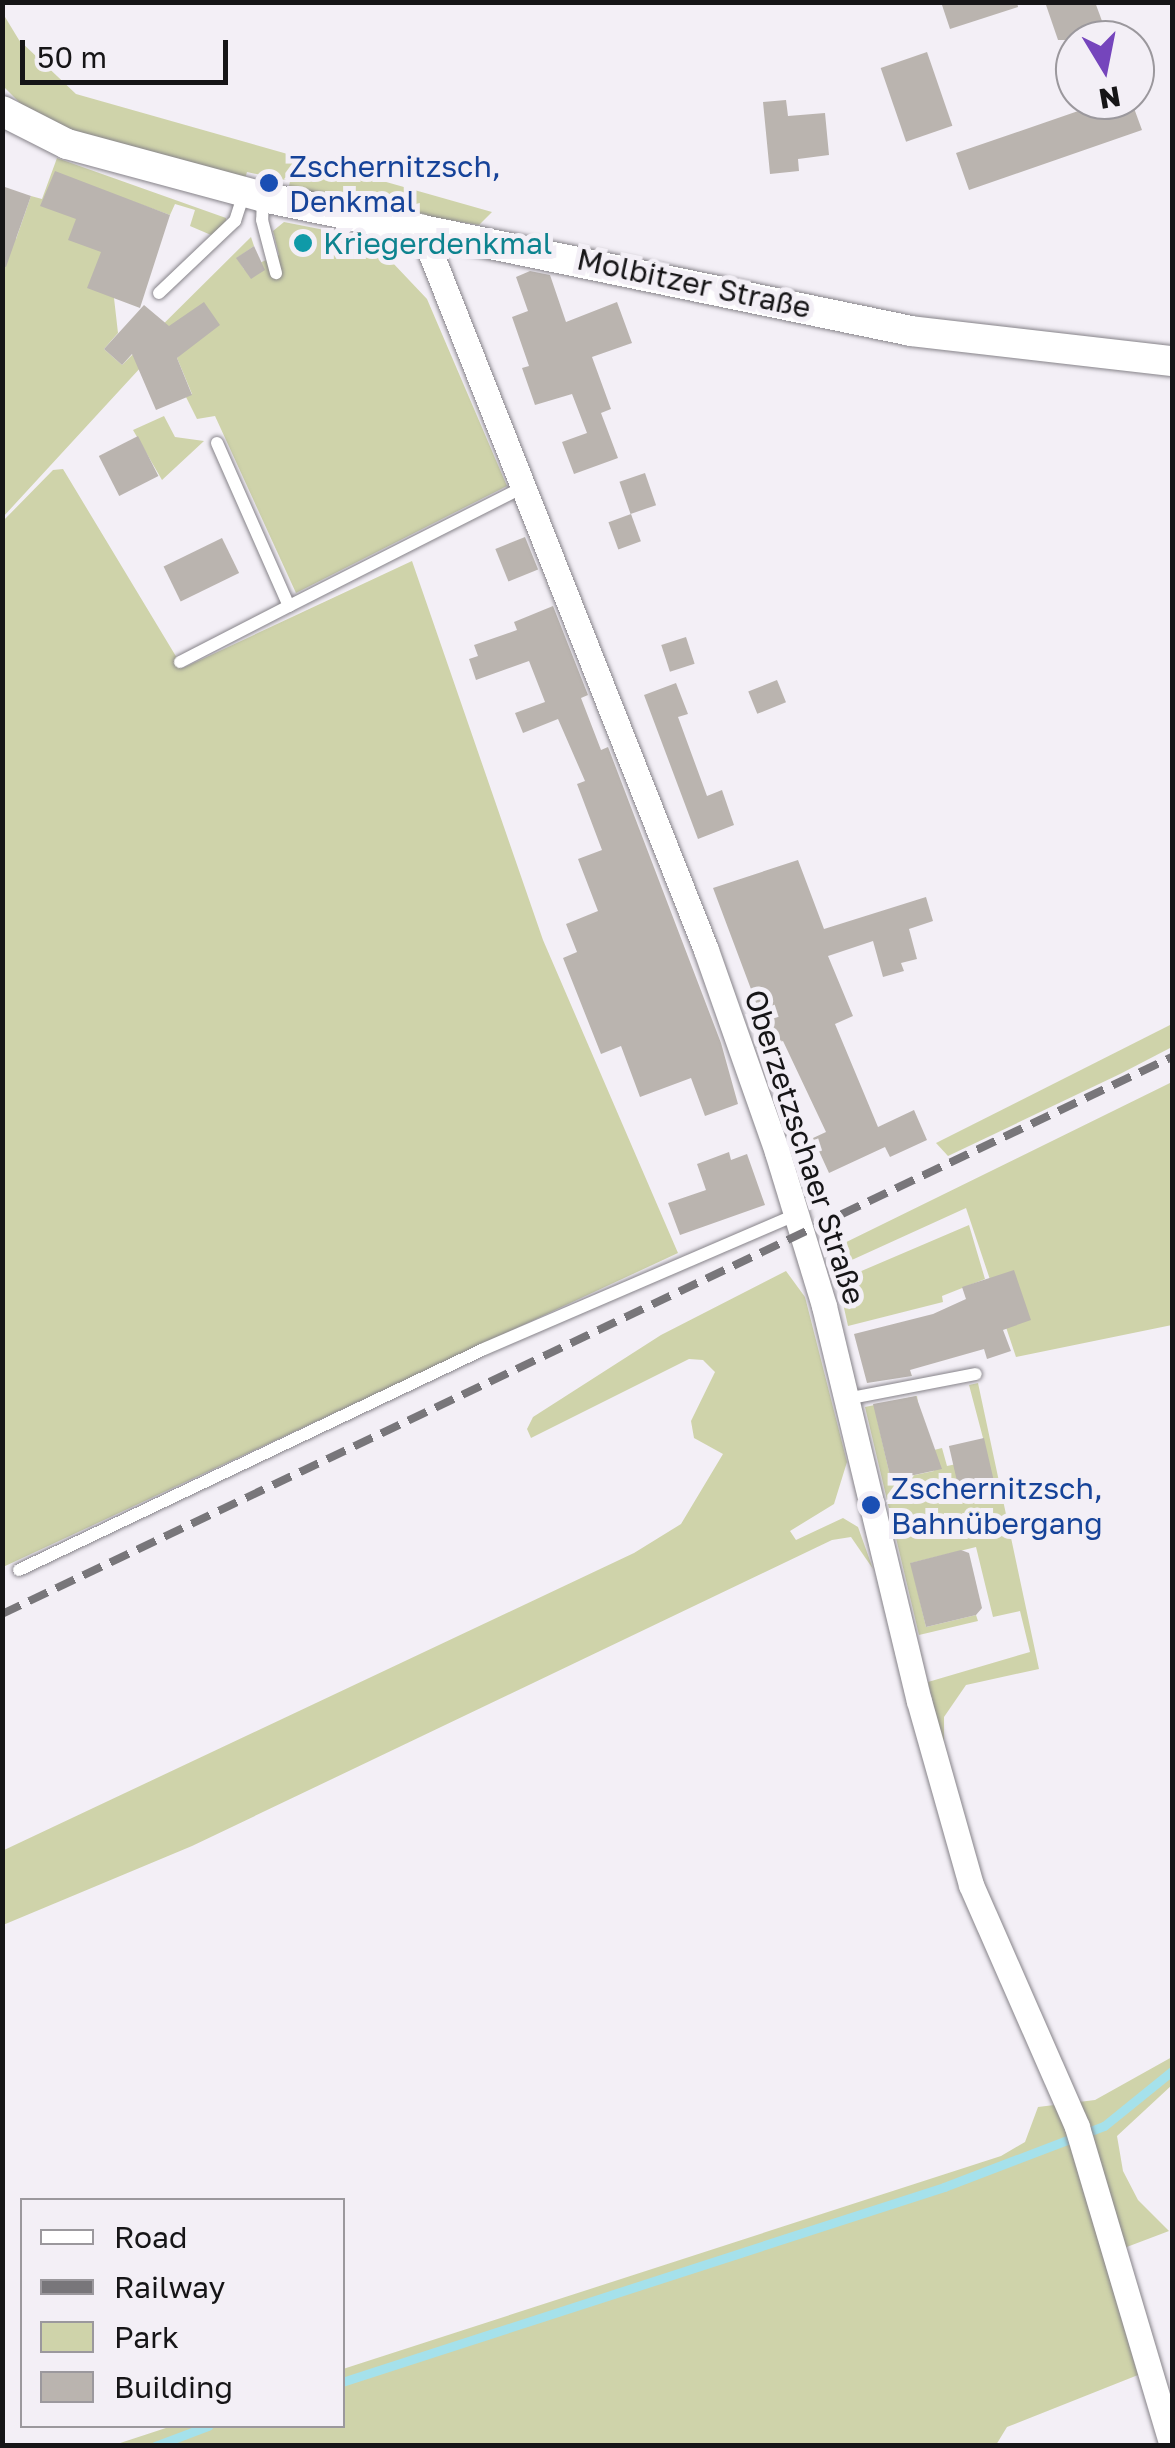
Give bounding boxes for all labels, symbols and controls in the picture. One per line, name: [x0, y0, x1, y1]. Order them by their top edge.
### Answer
scale bar: [25, 20, 232, 82]
north arrow: [1055, 20, 1155, 120]
text: 50 m: [37, 39, 107, 75]
text: N: [1097, 80, 1123, 116]
place label: Zschernitzsch, Denkmal: [289, 148, 501, 218]
marker: Zschernitzsch, Denkmal: [258, 172, 280, 194]
place label: Kriegerdenkmal: [323, 225, 552, 261]
marker: Kriegerdenkmal: [292, 232, 314, 254]
street label: Molbitzer Straße: [574, 241, 814, 325]
street label: Oberzetzschaer Straße: [737, 985, 873, 1309]
place label: Zschernitzsch, Bahnübergang: [891, 1470, 1103, 1540]
marker: Zschernitzsch, Bahnübergang: [860, 1494, 882, 1516]
legend: [20, 2198, 345, 2428]
text: Road: [114, 2219, 188, 2255]
text: Railway: [114, 2269, 225, 2305]
text: Park: [114, 2319, 179, 2355]
text: Building: [114, 2369, 233, 2405]

